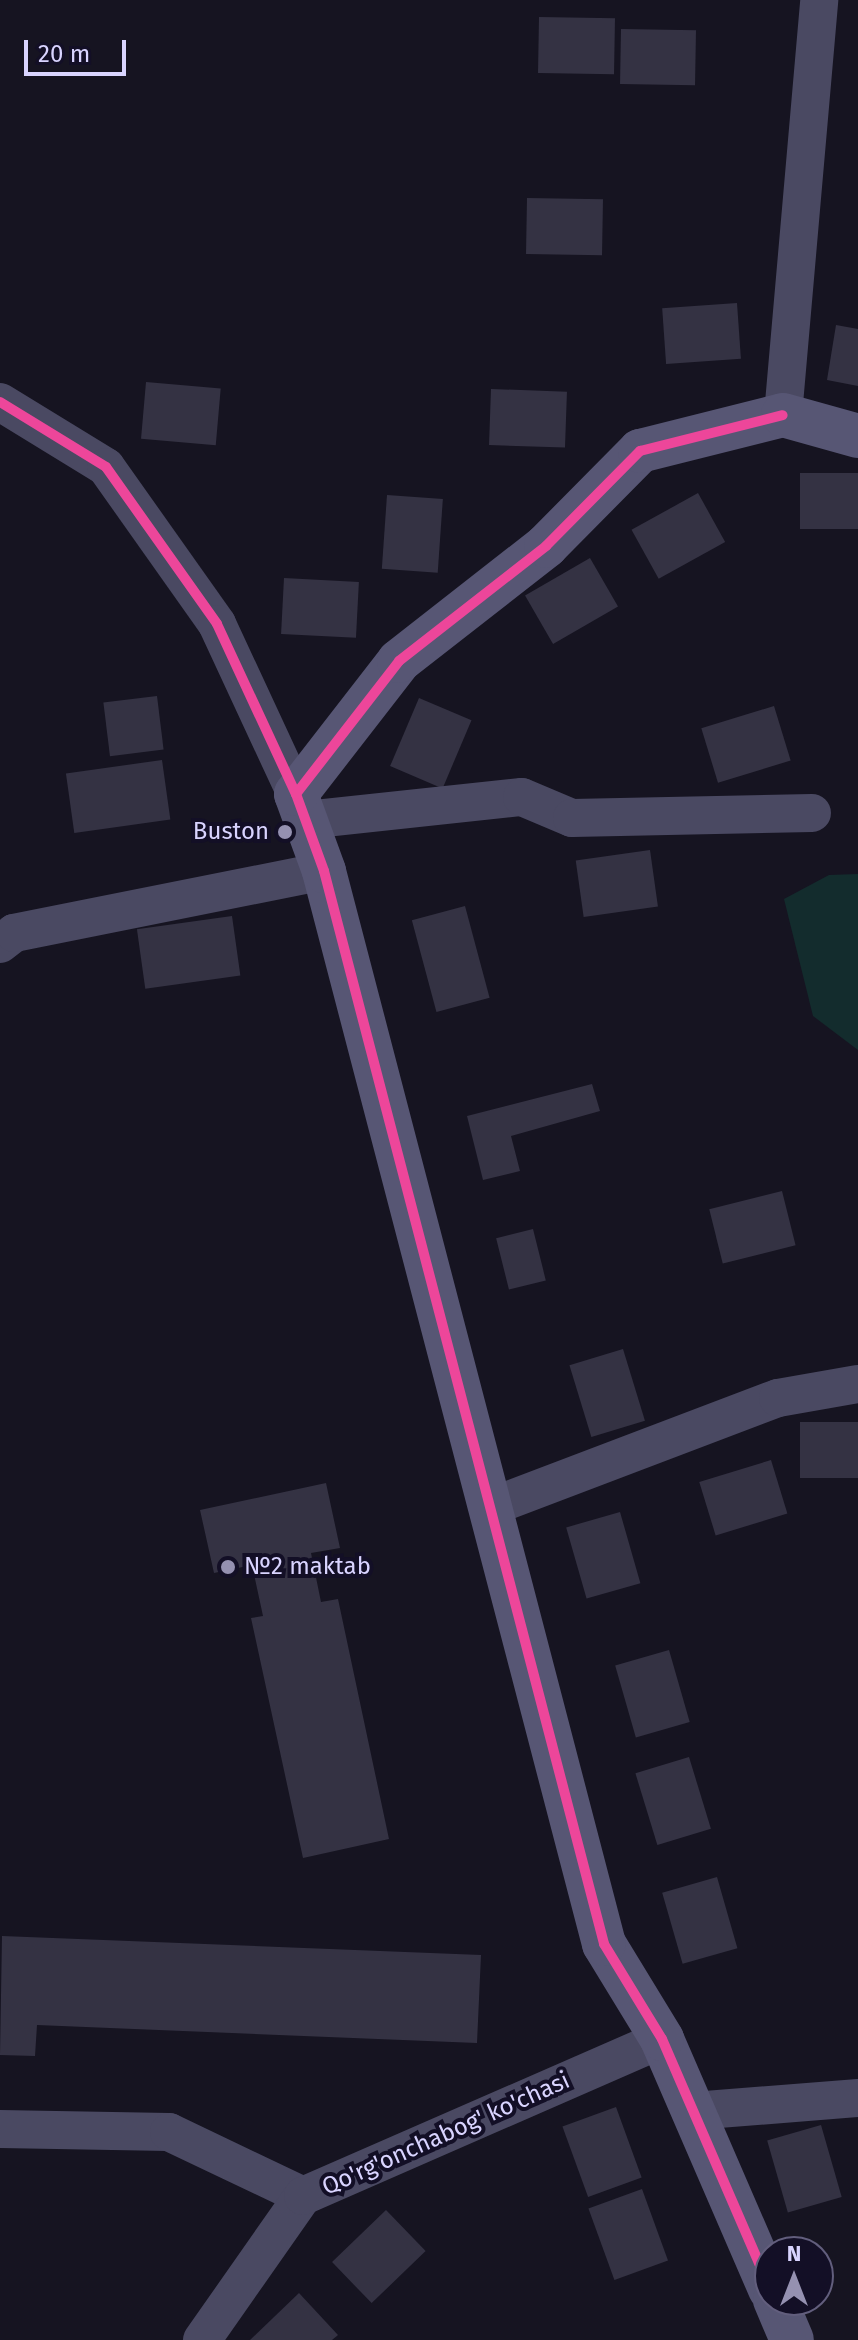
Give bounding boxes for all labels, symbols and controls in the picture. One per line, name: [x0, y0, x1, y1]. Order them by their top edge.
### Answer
scale bar: [28, 24, 130, 74]
text: 20 m: [38, 40, 90, 68]
place label: Buston: [193, 818, 269, 846]
marker: Buston: [276, 823, 294, 841]
place label: №2 maktab: [244, 1553, 371, 1581]
marker: №2 maktab: [219, 1558, 237, 1576]
street label: Qo'rg'onchabog' ko'chasi: [318, 2066, 574, 2202]
north arrow: [754, 2236, 834, 2316]
text: N: [787, 2240, 801, 2267]

